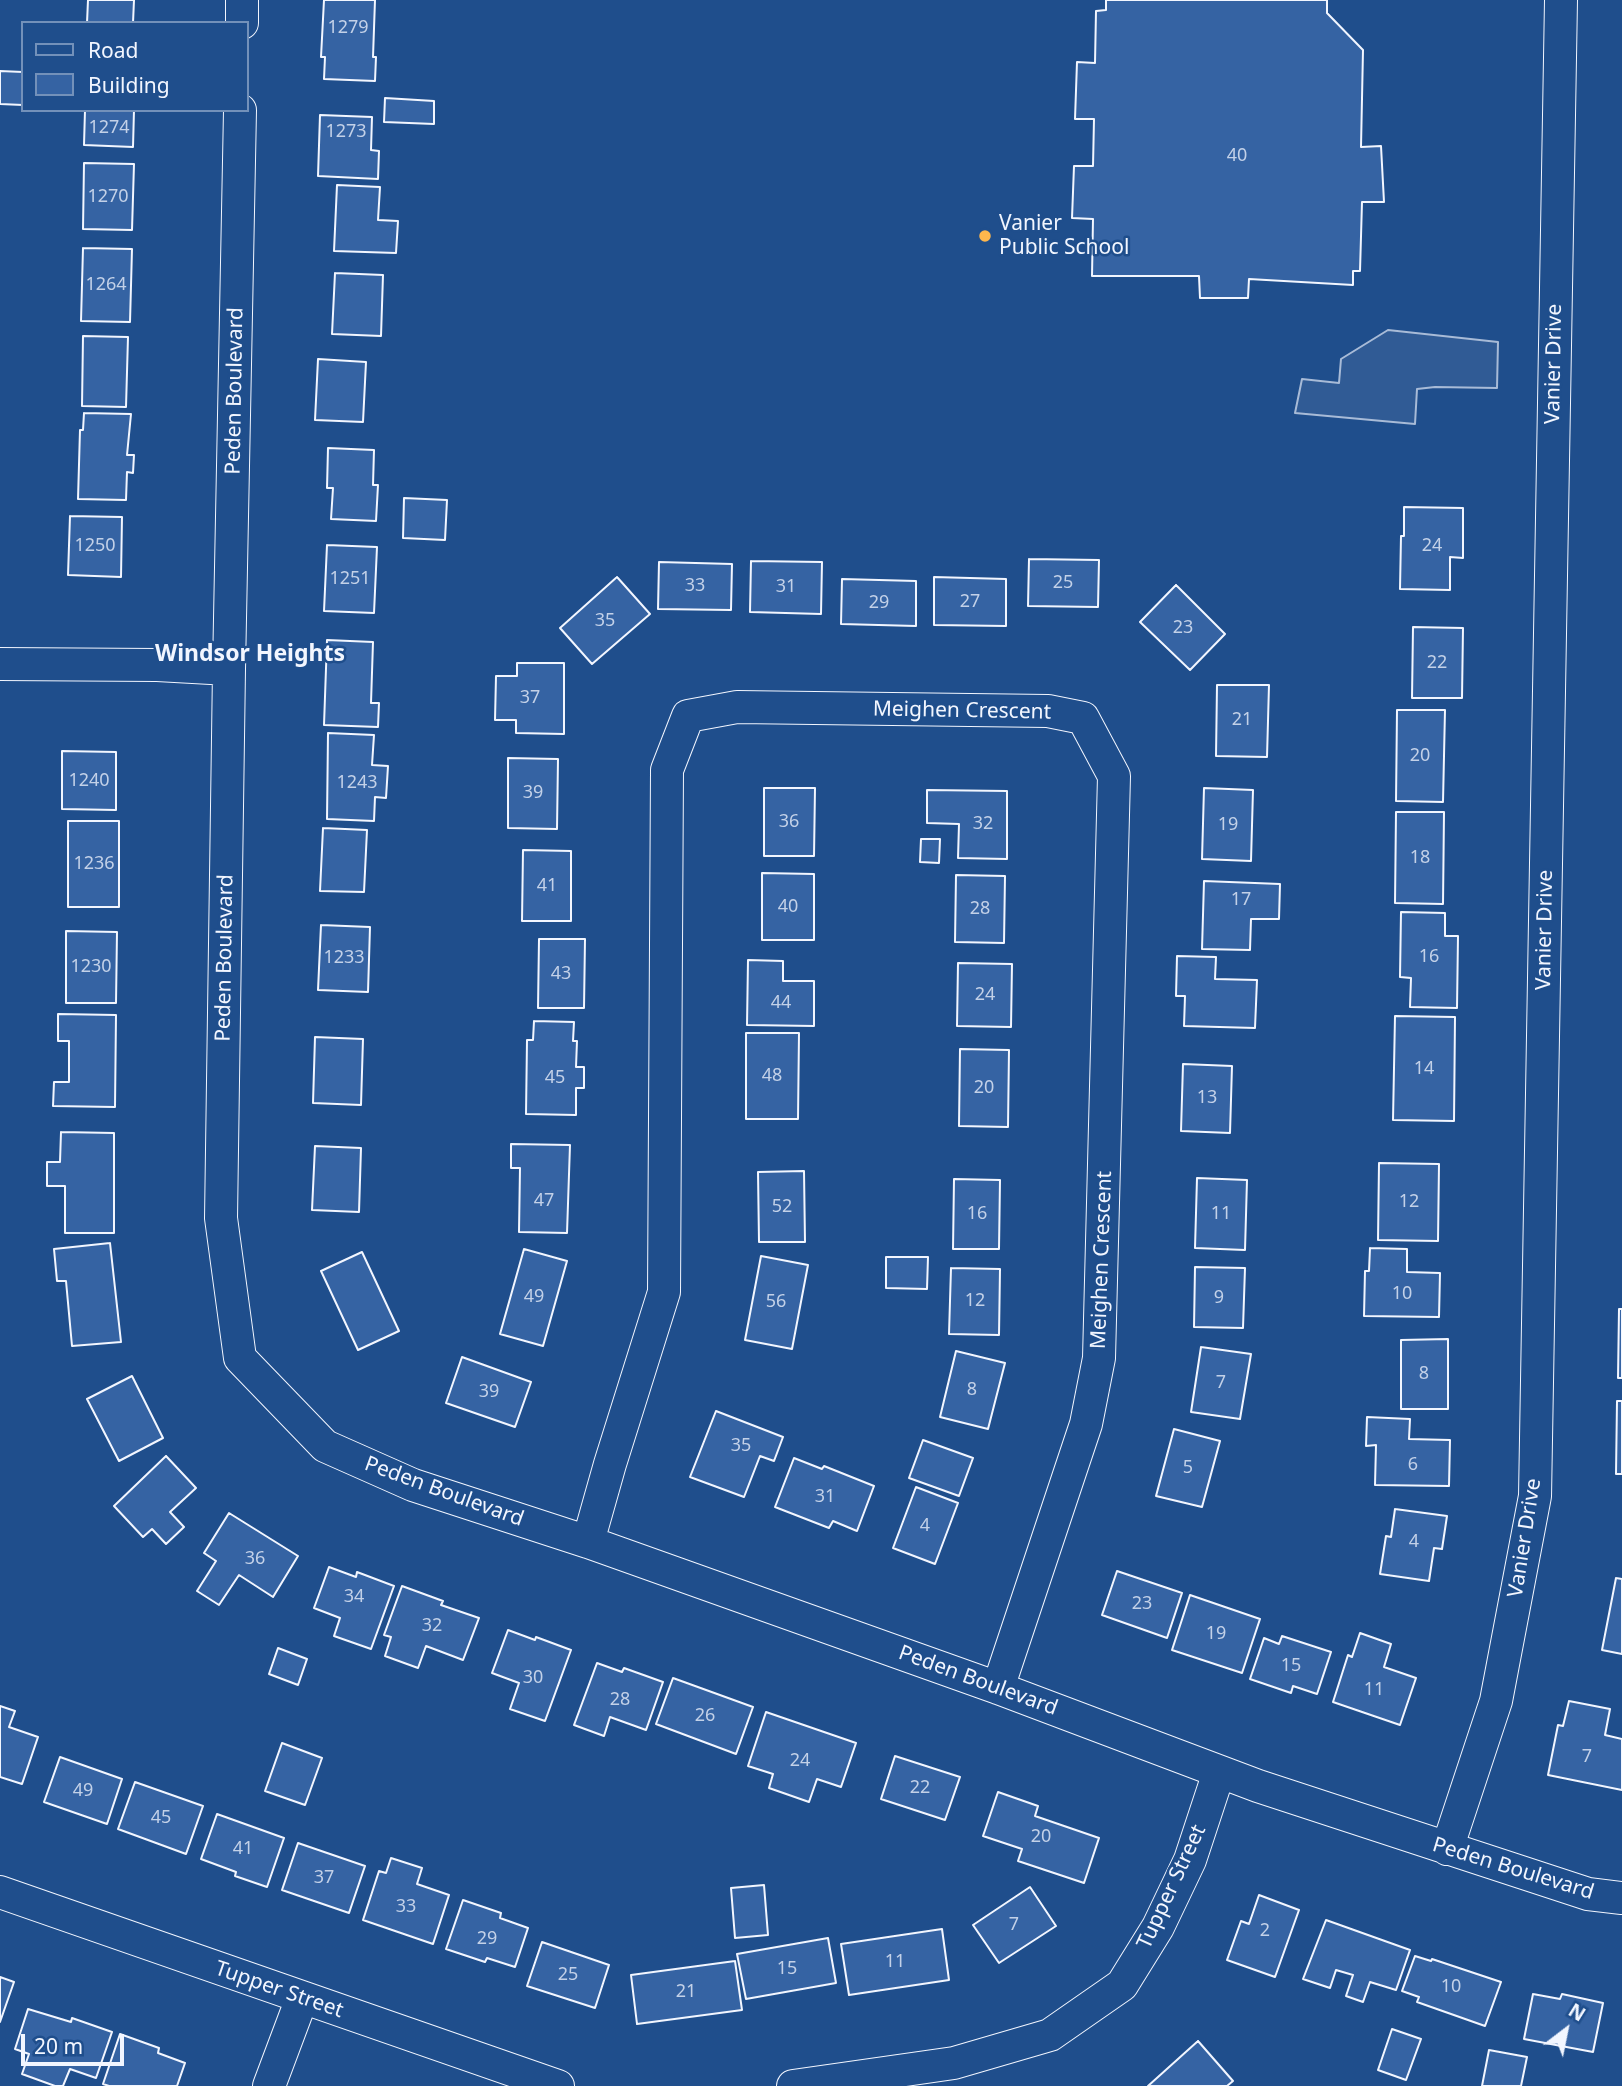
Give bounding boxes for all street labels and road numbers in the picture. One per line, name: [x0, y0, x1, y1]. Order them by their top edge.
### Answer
street label: Vanier Drive: [1540, 304, 1568, 424]
street label: Peden Boulevard: [221, 307, 249, 475]
street label: Meighen Crescent: [873, 697, 1051, 725]
street label: Vanier Drive: [1531, 870, 1559, 990]
street label: Peden Boulevard: [211, 874, 239, 1042]
street label: Meighen Crescent: [1086, 1170, 1118, 1350]
street label: Peden Boulevard: [361, 1452, 527, 1532]
street label: Vanier Drive: [1503, 1477, 1547, 1599]
street label: Peden Boulevard: [895, 1641, 1061, 1721]
street label: Tupper Street: [1132, 1821, 1212, 1953]
street label: Peden Boulevard: [1429, 1832, 1597, 1906]
street label: Tupper Street: [212, 1956, 346, 2024]

